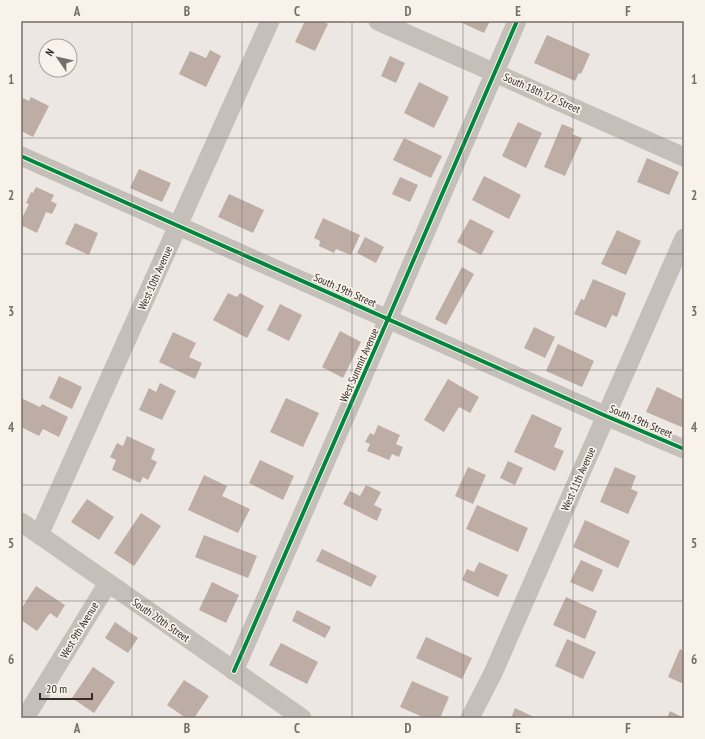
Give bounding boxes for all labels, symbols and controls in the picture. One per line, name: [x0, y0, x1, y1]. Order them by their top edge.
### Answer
text: A: [73, 3, 81, 20]
text: B: [184, 3, 190, 20]
text: C: [294, 3, 300, 20]
text: D: [405, 3, 412, 20]
text: E: [515, 3, 521, 20]
text: F: [625, 3, 631, 20]
north arrow: [38, 38, 78, 78]
text: N: [42, 46, 57, 59]
street label: South 18th 1/2 Street: [501, 70, 583, 116]
text: 1: [8, 71, 14, 88]
text: 1: [691, 71, 697, 88]
text: 2: [8, 187, 14, 204]
text: 2: [691, 187, 697, 204]
street label: West 10th Avenue: [135, 244, 175, 312]
street label: South 19th Street: [311, 270, 379, 310]
text: 3: [8, 303, 14, 320]
text: 3: [691, 303, 697, 320]
street label: West Summit Avenue: [336, 325, 382, 404]
street label: South 19th Street: [607, 401, 675, 441]
text: 4: [8, 419, 15, 436]
text: 4: [691, 419, 698, 436]
street label: West 11th Avenue: [558, 445, 598, 513]
text: 5: [8, 535, 14, 552]
text: 5: [691, 535, 697, 552]
street label: South 20th Street: [129, 595, 193, 645]
street label: West 9th Avenue: [57, 599, 102, 661]
text: 6: [8, 651, 14, 668]
text: 6: [691, 651, 697, 668]
scale bar: [40, 675, 92, 701]
text: 20 m: [46, 681, 67, 696]
text: A: [73, 720, 81, 737]
text: B: [184, 720, 190, 737]
text: C: [294, 720, 300, 737]
text: D: [405, 720, 412, 737]
text: E: [515, 720, 521, 737]
text: F: [625, 720, 631, 737]

